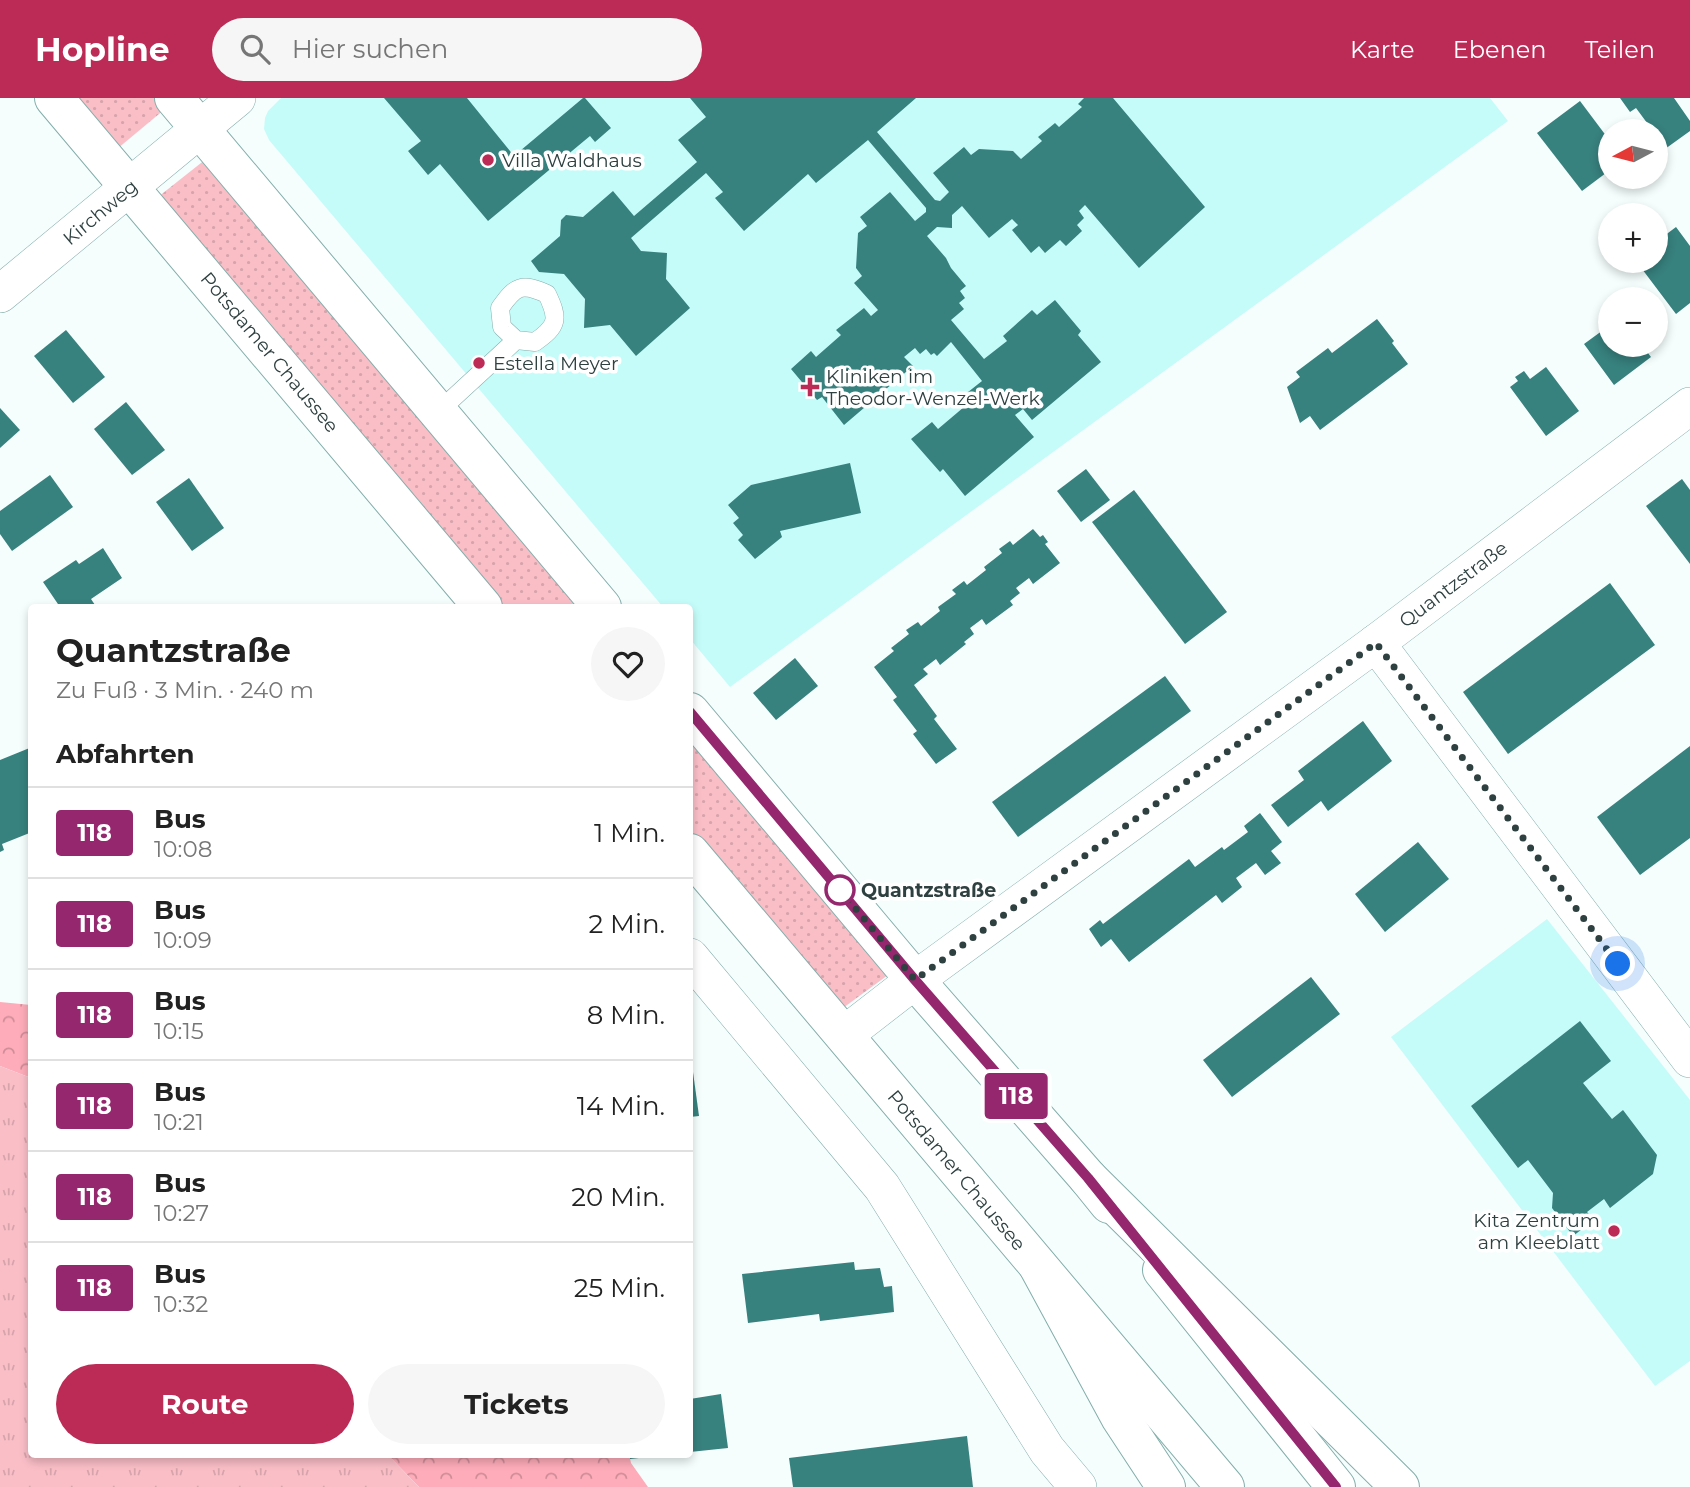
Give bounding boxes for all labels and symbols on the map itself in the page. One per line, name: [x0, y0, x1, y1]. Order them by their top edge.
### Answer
north arrow: [1598, 119, 1668, 189]
place label: Villa Waldhaus: [502, 149, 642, 172]
marker: Villa Waldhaus: [480, 152, 496, 168]
street label: Kirchweg: [58, 175, 142, 250]
street label: Potsdamer Chaussee: [196, 267, 343, 437]
place label: Estella Meyer: [493, 352, 619, 375]
marker: Estella Meyer: [471, 355, 487, 371]
place label: Kliniken im Theodor-Wenzel-Werk: [826, 365, 1041, 410]
marker: Kliniken im Theodor-Wenzel-Werk: [800, 377, 820, 397]
street label: Quantzstraße: [1395, 536, 1512, 633]
marker: Quantzstraße: [825, 875, 855, 905]
place label: Quantzstraße: [861, 879, 996, 902]
your location: [1600, 946, 1635, 981]
line badge: 118: [976, 1073, 1056, 1119]
street label: Potsdamer Chaussee: [883, 1085, 1030, 1255]
place label: Kita Zentrum am Kleeblatt: [1473, 1209, 1600, 1254]
marker: Kita Zentrum am Kleeblatt: [1606, 1223, 1622, 1239]

